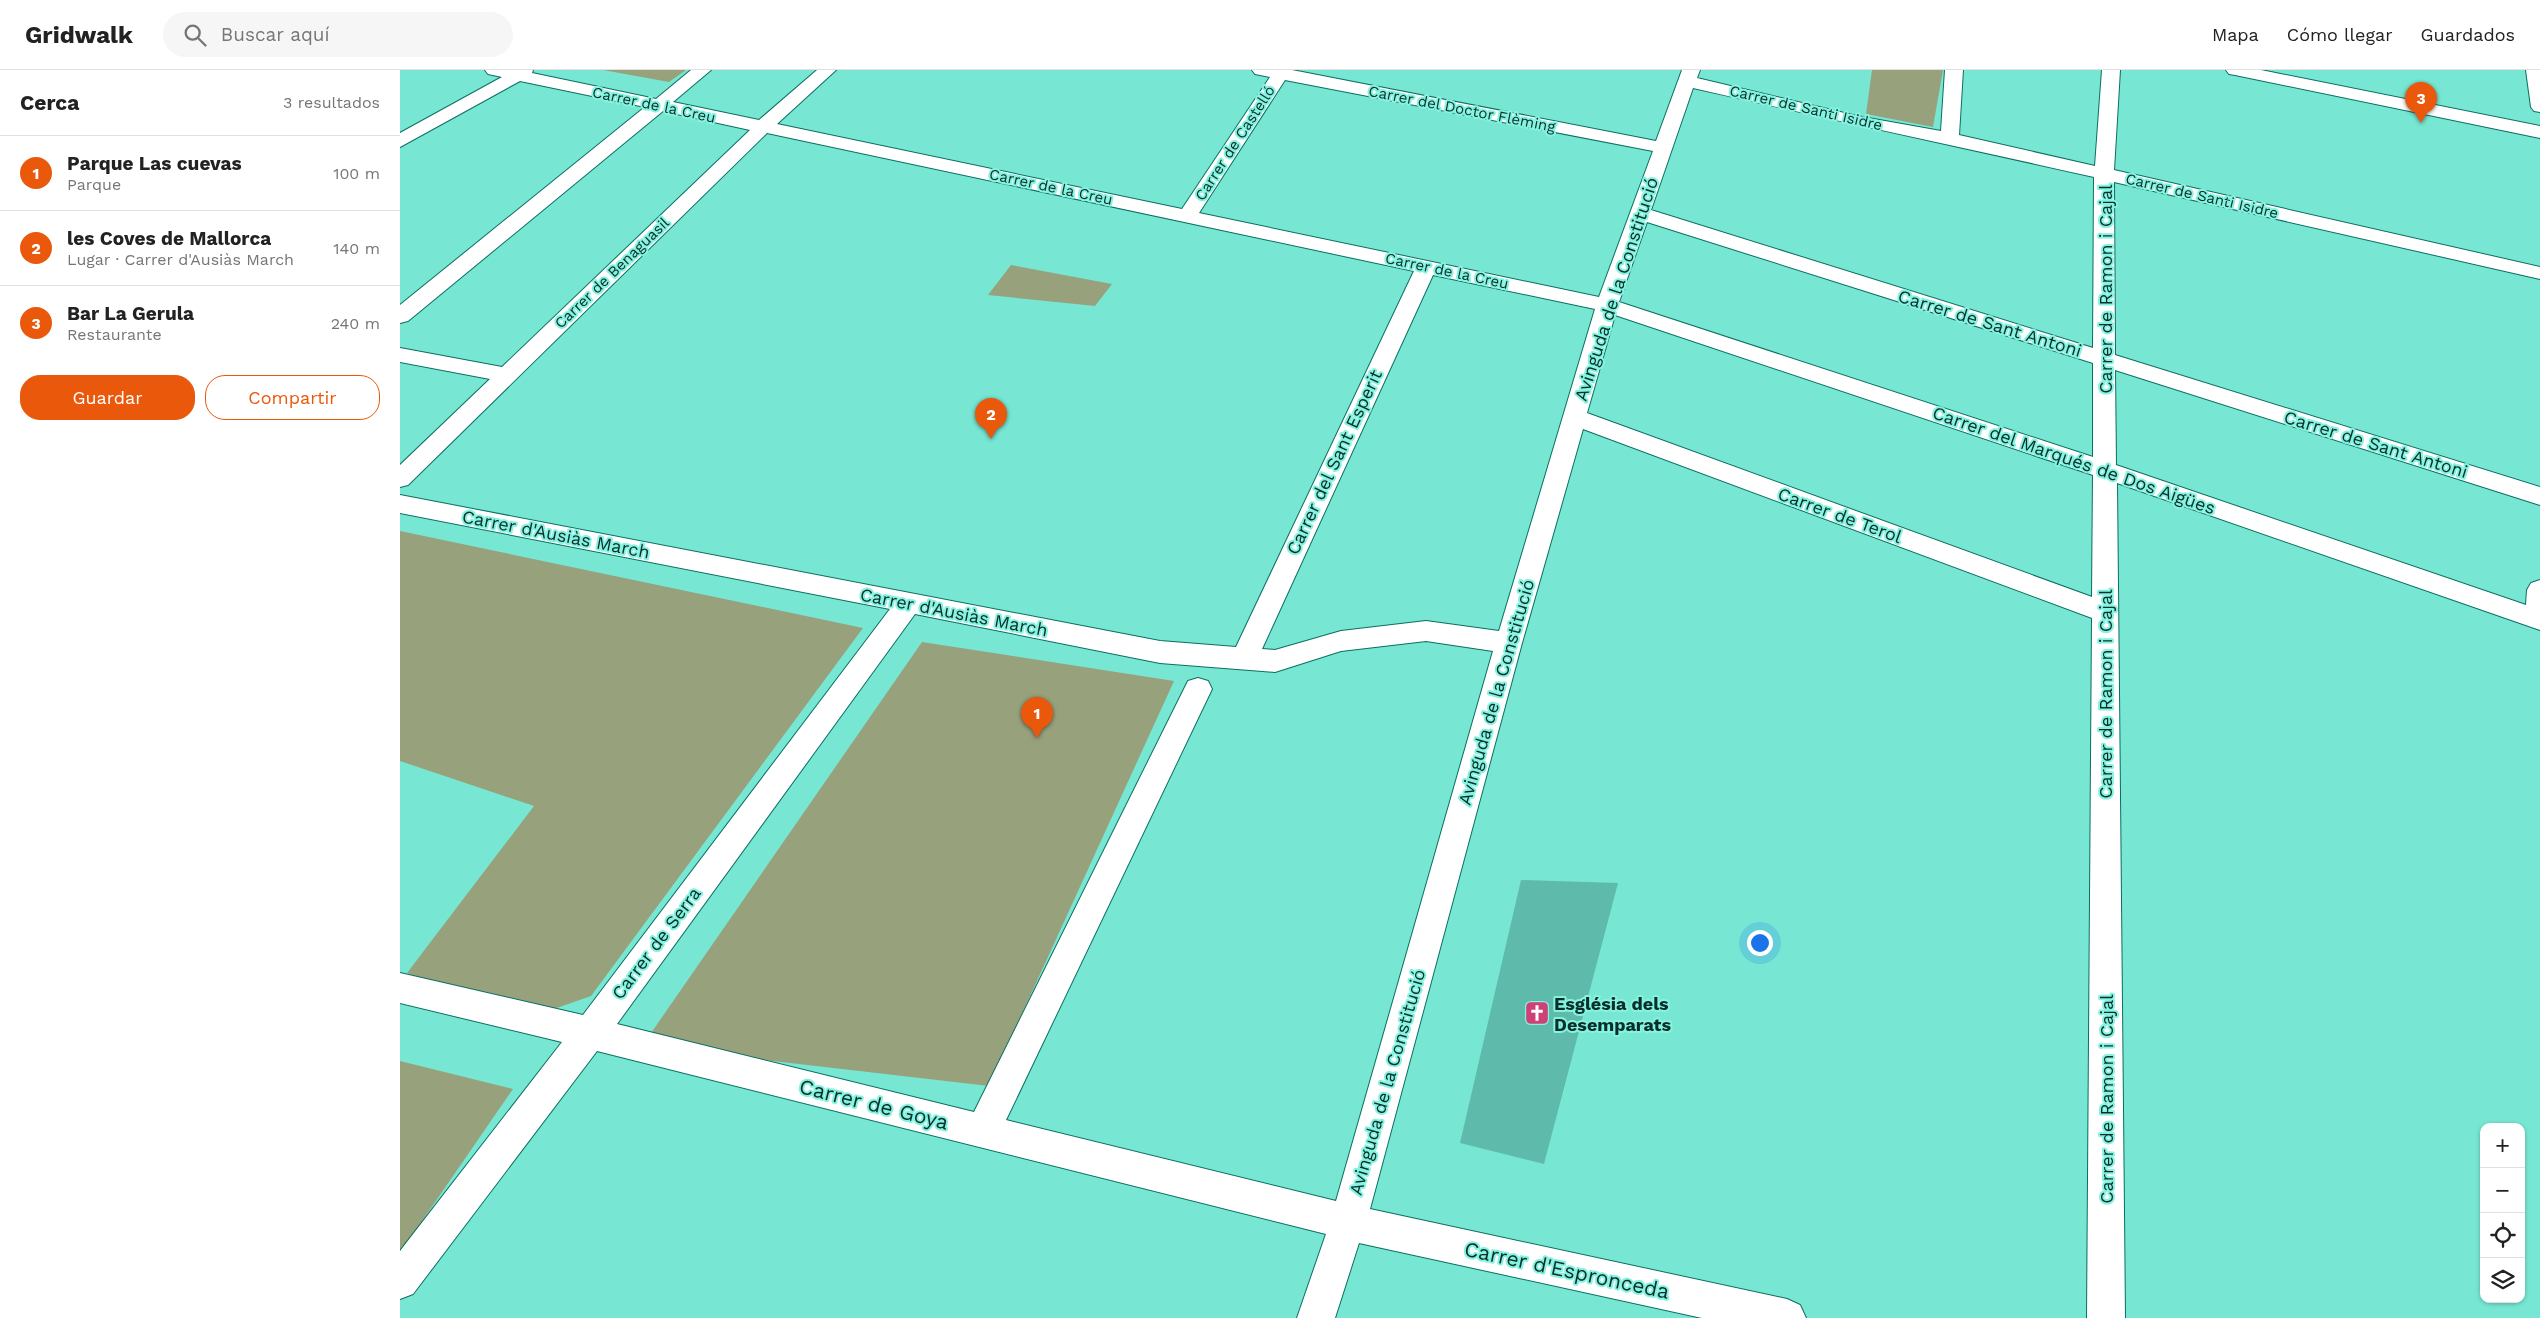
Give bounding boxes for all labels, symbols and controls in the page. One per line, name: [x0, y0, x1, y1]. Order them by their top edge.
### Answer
search box: [163, 12, 513, 57]
text: Gridwalk: [25, 21, 133, 49]
icon: search: [181, 21, 209, 49]
text: Buscar aquí: [221, 23, 330, 46]
text: Mapa: [2212, 24, 2259, 45]
text: Cómo llegar: [2287, 24, 2393, 45]
text: Guardados: [2421, 24, 2515, 45]
street label: Carrer de Castelló: [1191, 82, 1279, 204]
street label: Carrer del Doctor Flèming: [1367, 82, 1557, 136]
street label: Carrer de Santi Isidre: [1728, 82, 1884, 134]
pin: 3: [2405, 82, 2437, 123]
street label: Carrer de la Creu: [591, 83, 717, 127]
text: Cerca: [20, 90, 79, 115]
text: 3 resultados: [283, 93, 380, 112]
text: Parque Las cuevas: [67, 152, 242, 175]
text: 1: [33, 164, 39, 183]
text: 100 m: [333, 164, 380, 183]
street label: Carrer de la Creu: [988, 165, 1114, 209]
street label: Carrer de Santi Isidre: [2124, 170, 2280, 222]
street label: Avinguda de la Constitució: [1570, 174, 1662, 404]
text: Parque: [67, 175, 121, 194]
street label: Carrer de Ramon i Cajal: [2095, 184, 2116, 394]
street label: Carrer de Benaguasil: [551, 213, 673, 332]
text: les Coves de Mallorca: [67, 227, 271, 250]
text: 2: [31, 239, 41, 258]
text: 140 m: [333, 239, 380, 258]
street label: Carrer de la Creu: [1384, 249, 1510, 293]
text: Lugar · Carrer d'Ausiàs March: [67, 250, 294, 269]
street label: Carrer de Sant Antoni: [1896, 285, 2084, 361]
text: Bar La Gerula: [67, 302, 194, 325]
text: 3: [31, 314, 41, 333]
text: 240 m: [331, 314, 380, 333]
text: Restaurante: [67, 325, 162, 344]
street label: Carrer del Sant Esperit: [1282, 366, 1386, 558]
button: Guardar: [20, 375, 195, 420]
button: Compartir: [205, 375, 380, 420]
pin: 2: [975, 398, 1007, 439]
street label: Carrer del Marqués de Dos Aigües: [1930, 402, 2218, 518]
street label: Carrer de Sant Antoni: [2282, 406, 2470, 482]
street label: Carrer de Terol: [1775, 483, 1905, 547]
street label: Carrer d'Ausiàs March: [460, 505, 652, 563]
street label: Avinguda de la Constitució: [1454, 577, 1538, 807]
street label: Carrer d'Ausiàs March: [858, 583, 1050, 641]
street label: Carrer de Ramon i Cajal: [2095, 589, 2116, 799]
pin: 1: [1021, 697, 1053, 738]
street label: Carrer de Serra: [607, 883, 705, 1003]
your location: [1747, 930, 1773, 956]
street label: Avinguda de la Constitució: [1345, 967, 1429, 1197]
place label: Església dels Desemparats: [1554, 993, 1671, 1035]
street label: Carrer de Ramon i Cajal: [2096, 994, 2117, 1204]
church icon: Església dels Desemparats: [1524, 1000, 1550, 1026]
street label: Carrer de Goya: [797, 1073, 951, 1135]
map controls: [2480, 1123, 2525, 1303]
button: +: [2480, 1123, 2525, 1168]
button: −: [2480, 1168, 2525, 1213]
button: locate: [2480, 1213, 2525, 1258]
street label: Carrer d'Espronceda: [1462, 1236, 1672, 1304]
button: layers: [2480, 1258, 2525, 1303]

